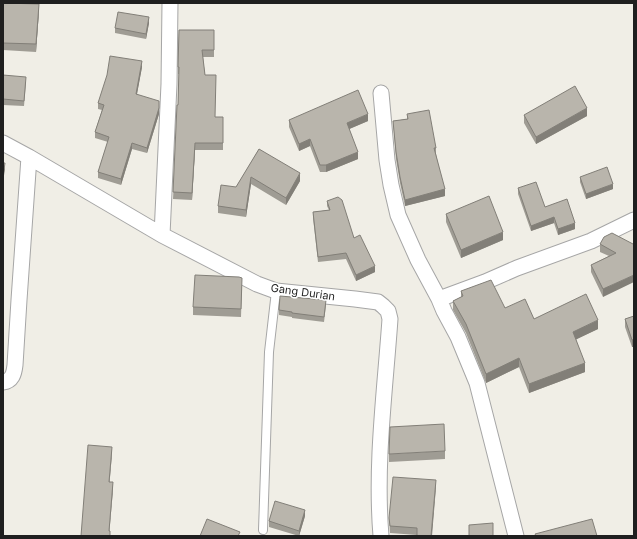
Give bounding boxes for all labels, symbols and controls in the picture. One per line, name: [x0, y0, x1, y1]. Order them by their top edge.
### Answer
street label: Gang Durian: [270, 281, 336, 303]

